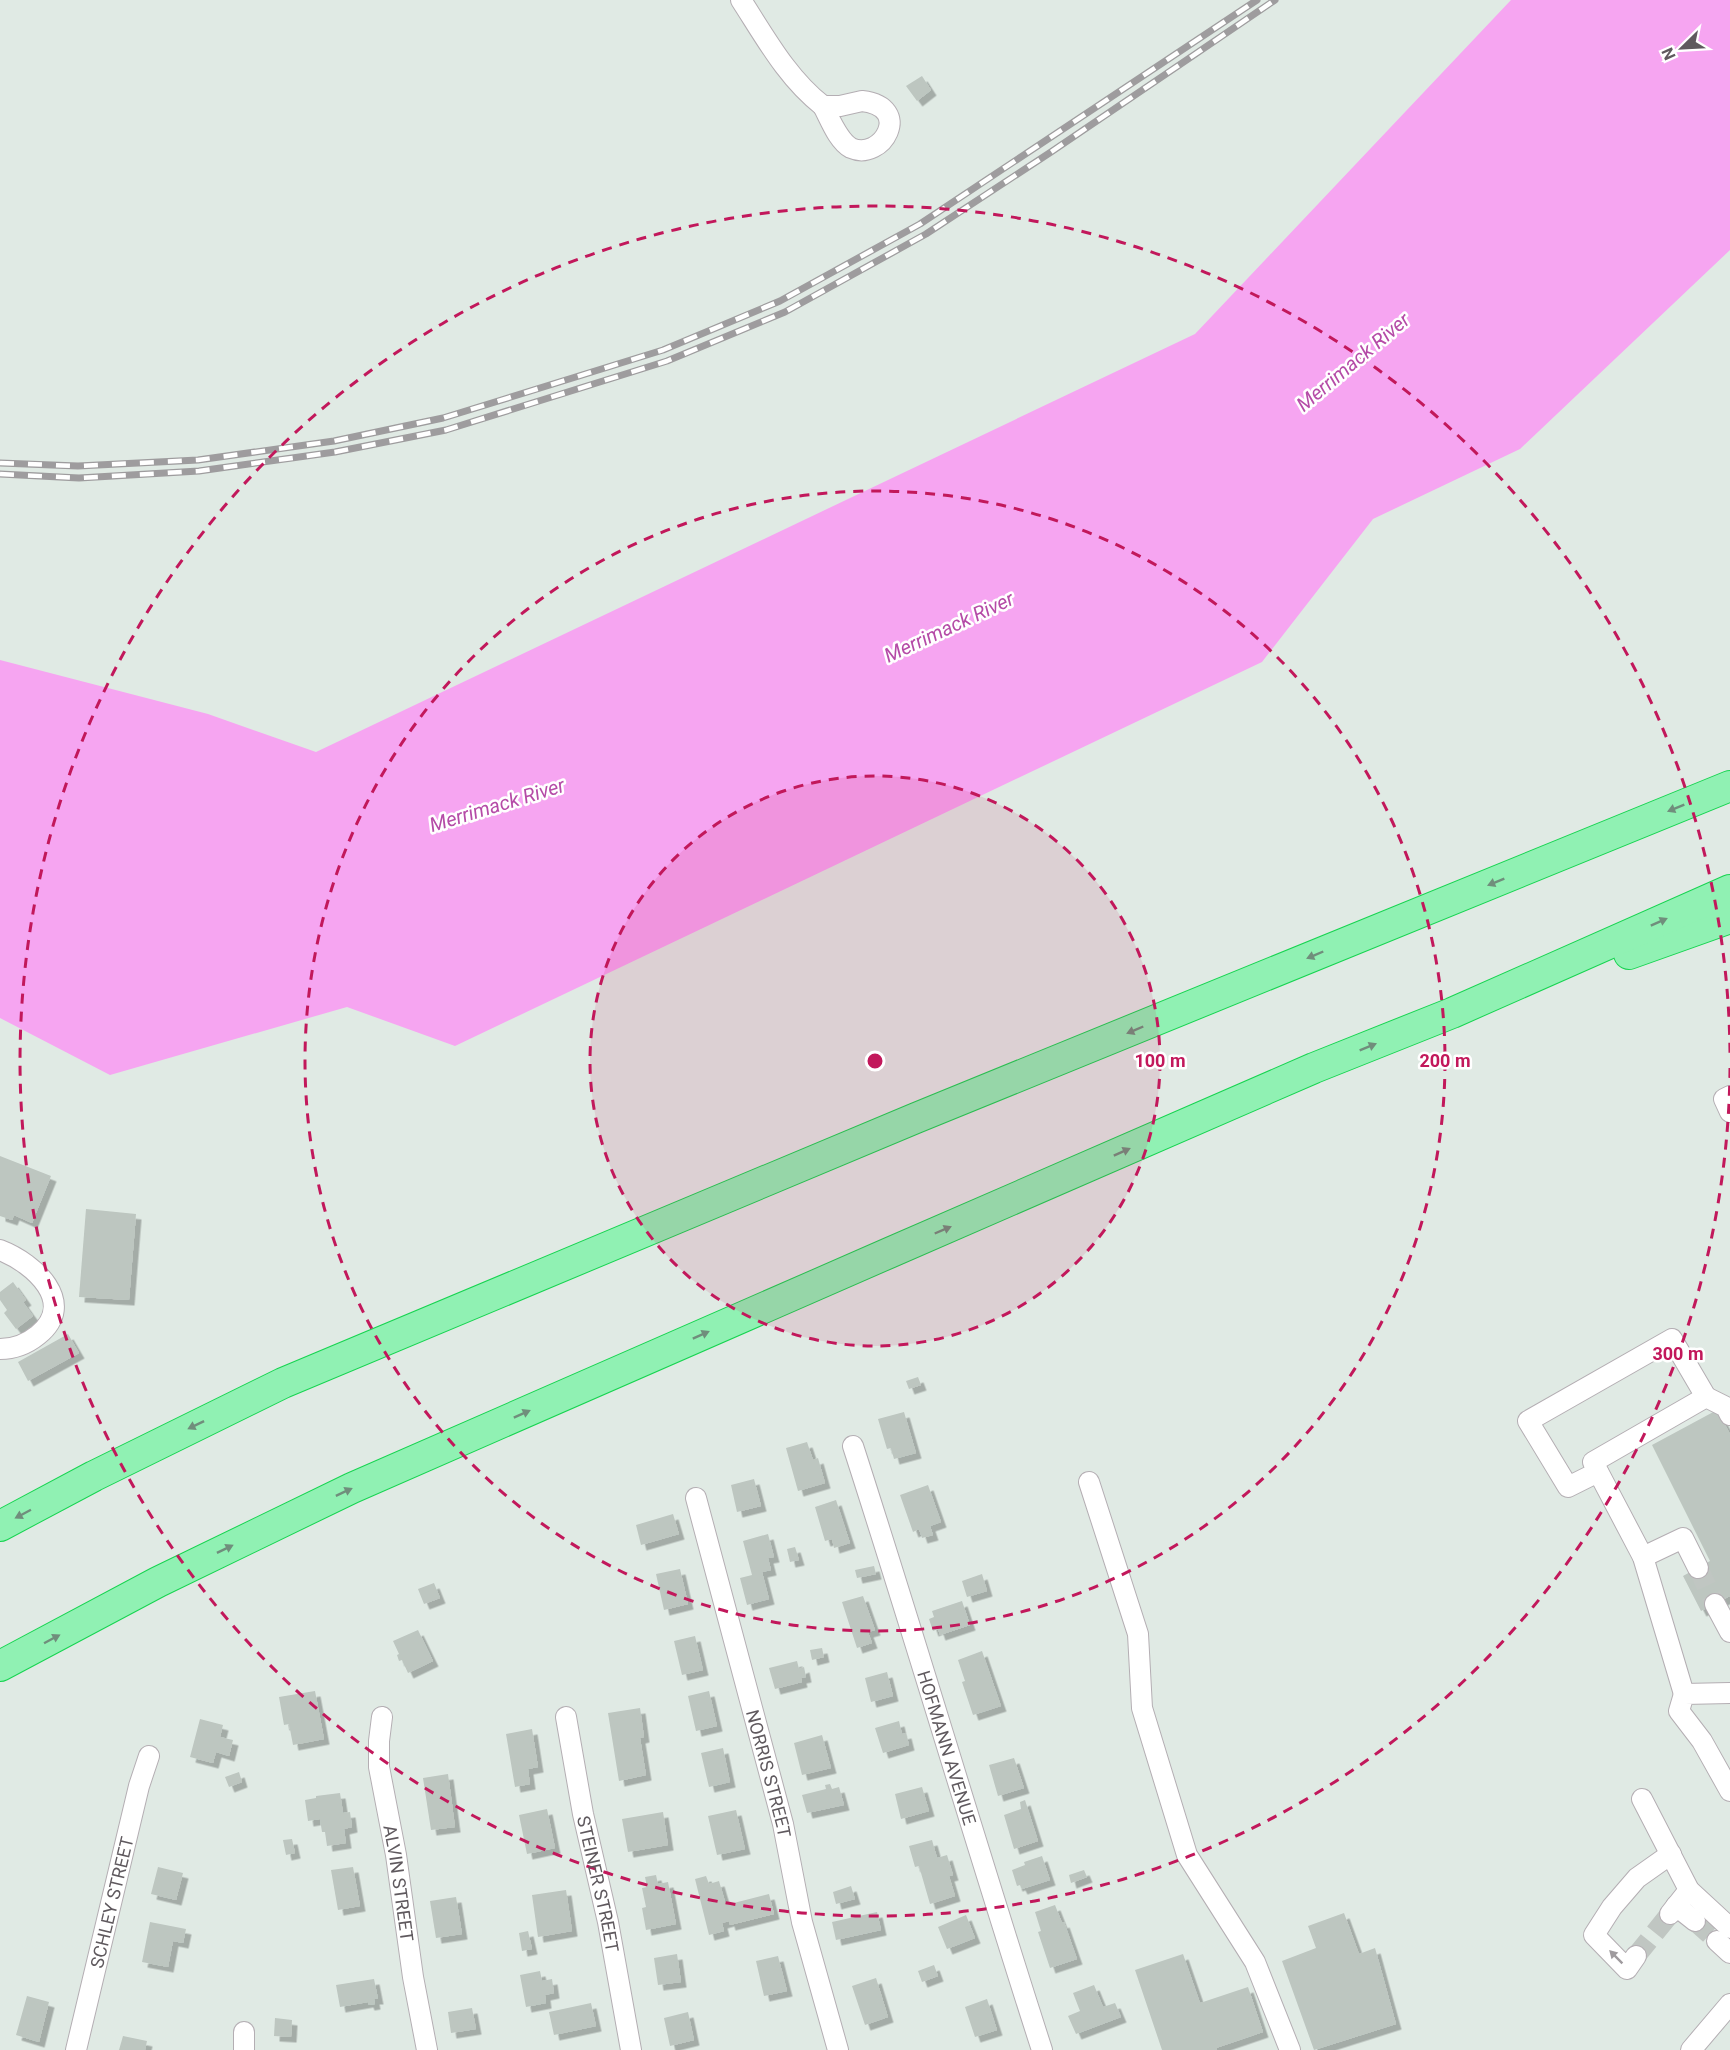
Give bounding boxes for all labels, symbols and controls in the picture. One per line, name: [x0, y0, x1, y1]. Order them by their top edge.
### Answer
north arrow: [1652, 18, 1712, 78]
text: N: [1658, 45, 1680, 63]
water label: Merrimack River: [1292, 307, 1416, 416]
water label: Merrimack River: [880, 586, 1019, 668]
water label: Merrimack River: [426, 773, 569, 837]
one-way arrow: [1667, 804, 1685, 813]
one-way arrow: [1486, 877, 1504, 887]
one-way arrow: [1651, 917, 1668, 926]
one-way arrow: [1305, 950, 1323, 960]
one-way arrow: [1125, 1025, 1143, 1035]
one-way arrow: [1359, 1042, 1377, 1051]
text: 100 m: [1134, 1050, 1186, 1071]
text: 200 m: [1419, 1050, 1471, 1071]
centre of rings: [865, 1051, 885, 1071]
one-way arrow: [1113, 1147, 1131, 1156]
one-way arrow: [935, 1225, 952, 1234]
one-way arrow: [692, 1330, 710, 1339]
text: 300 m: [1652, 1343, 1704, 1364]
one-way arrow: [514, 1409, 531, 1418]
one-way arrow: [188, 1421, 205, 1430]
one-way arrow: [335, 1488, 352, 1497]
one-way arrow: [14, 1509, 31, 1519]
one-way arrow: [216, 1545, 233, 1554]
one-way arrow: [43, 1634, 60, 1644]
street label: HOFMANN AVENUE: [914, 1668, 981, 1827]
street label: NORRIS STREET: [742, 1707, 796, 1839]
street label: STEINER STREET: [573, 1814, 624, 1954]
street label: ALVIN STREET: [380, 1823, 418, 1943]
street label: SCHLEY STREET: [85, 1834, 137, 1970]
one-way arrow: [1609, 1951, 1623, 1965]

